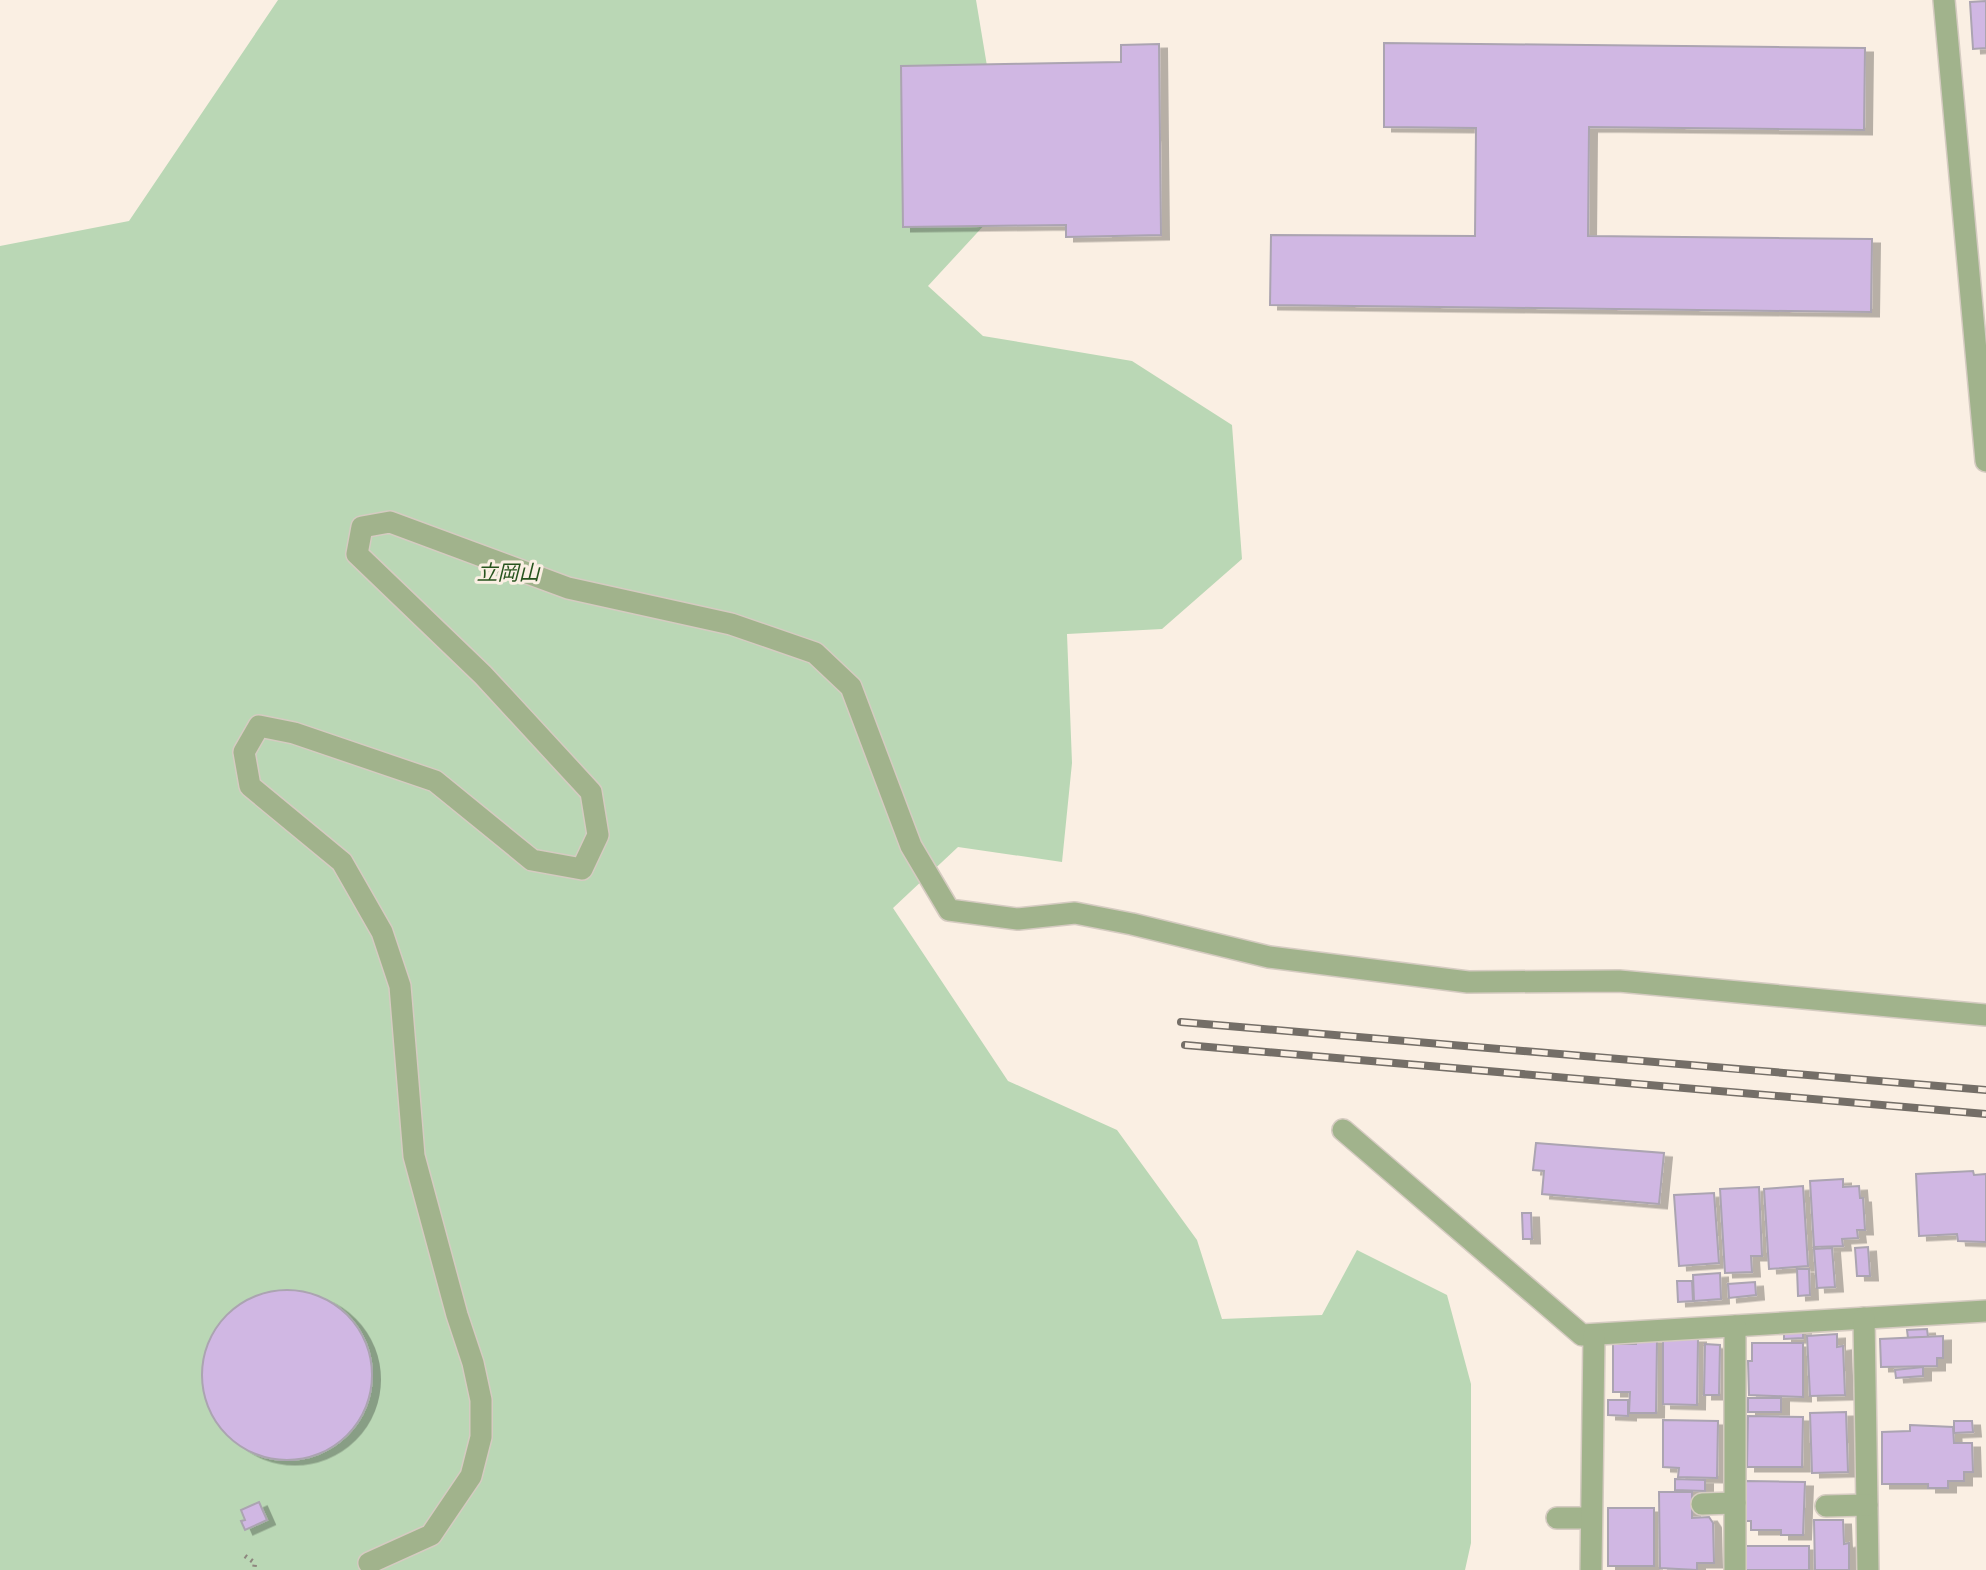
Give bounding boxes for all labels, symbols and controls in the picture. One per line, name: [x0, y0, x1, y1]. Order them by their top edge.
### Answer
park label: 立岡山: [477, 561, 541, 585]

